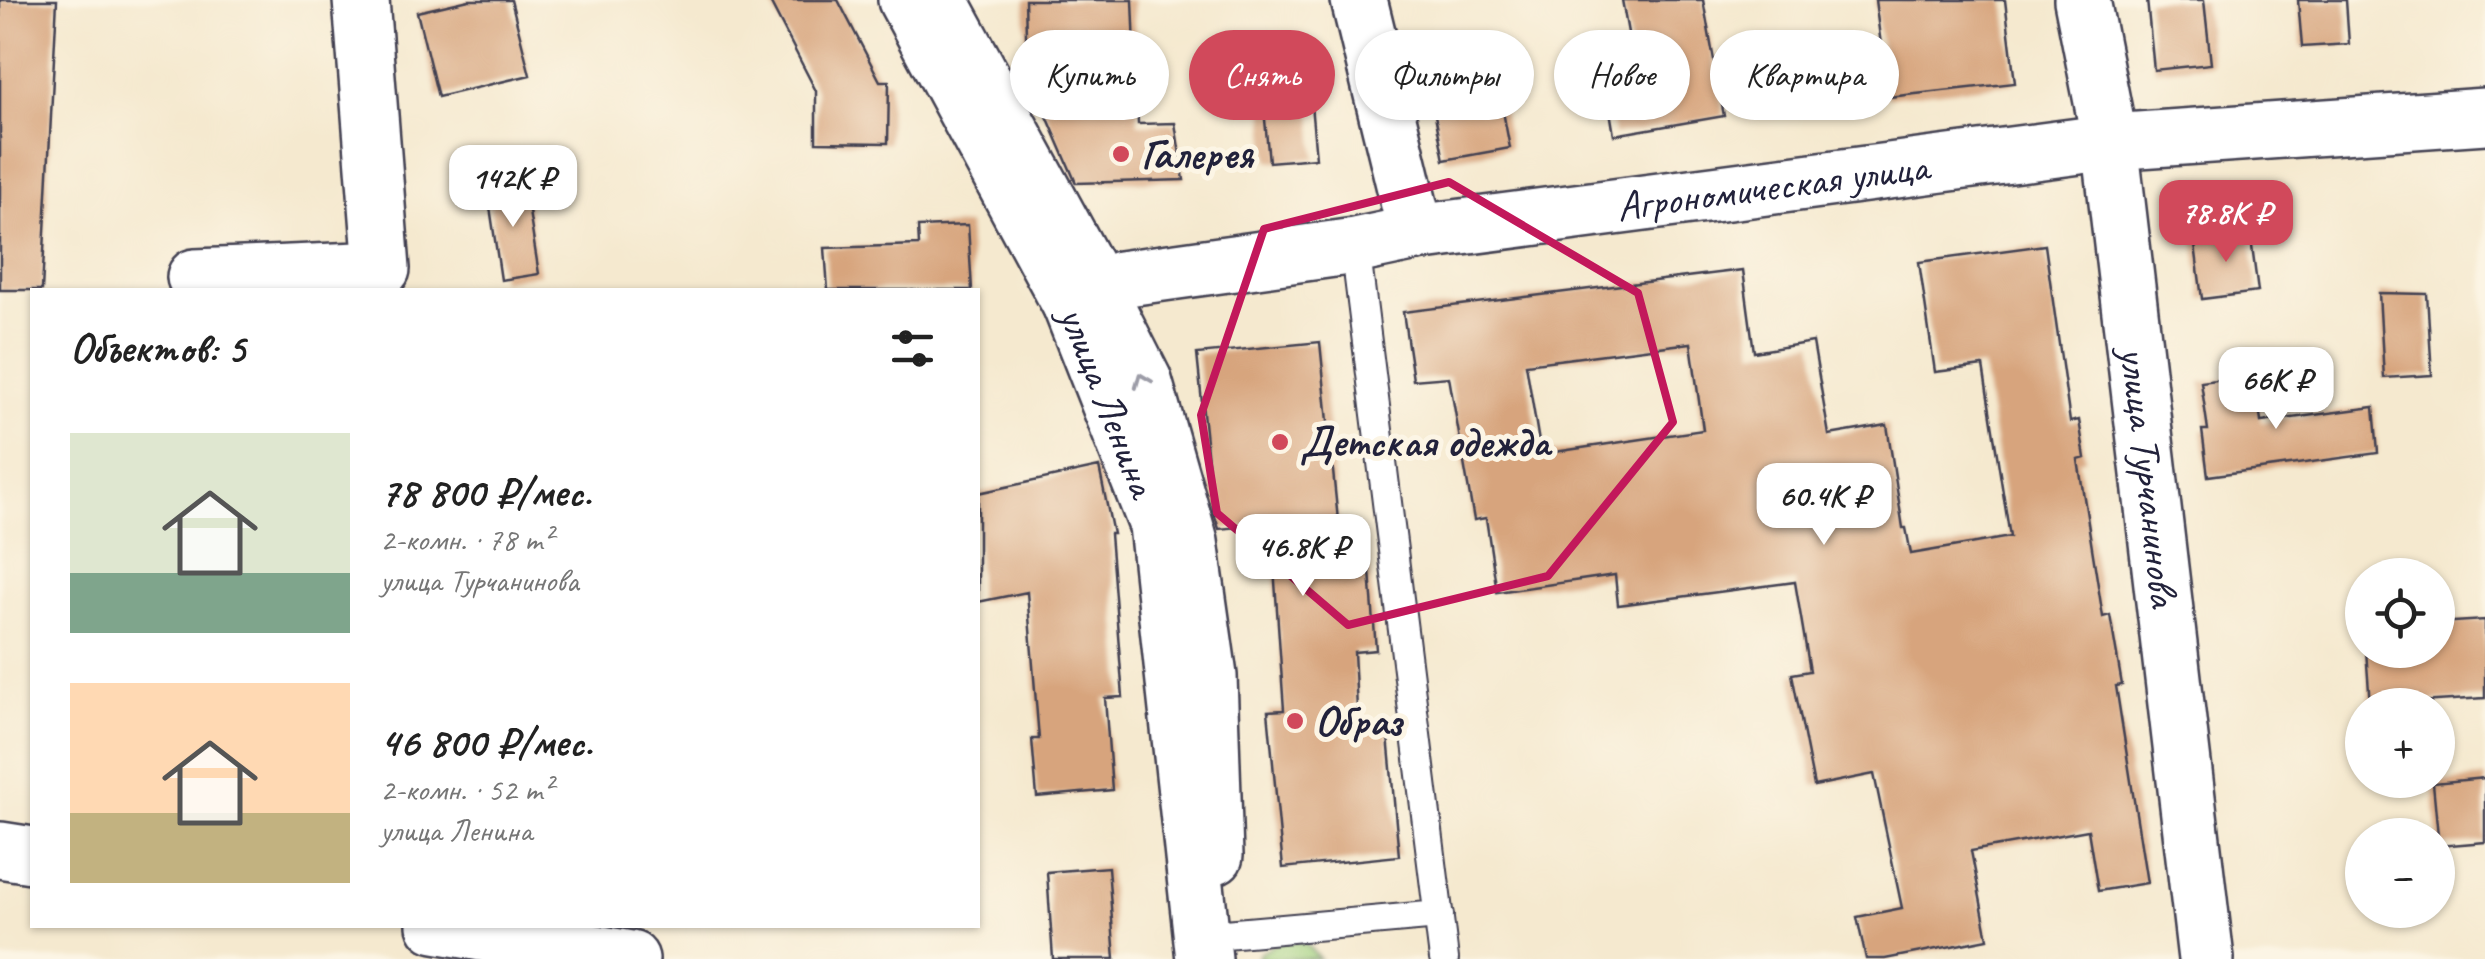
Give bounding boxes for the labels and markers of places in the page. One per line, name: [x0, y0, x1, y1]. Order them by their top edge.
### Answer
place label: Галерея: [1141, 128, 1255, 181]
marker: Галерея: [1110, 143, 1132, 165]
pin: 142K ₽: [432, 145, 594, 230]
pin: 78.8K ₽: [2134, 180, 2318, 265]
pin: 66K ₽: [2206, 347, 2346, 432]
place label: Детская одежда: [1300, 416, 1553, 469]
marker: Детская одежда: [1269, 431, 1291, 453]
pin: 60.4K ₽: [1732, 463, 1916, 548]
pin: 46.8K ₽: [1211, 514, 1395, 599]
place label: Образ: [1315, 695, 1404, 748]
marker: Образ: [1284, 710, 1306, 732]

